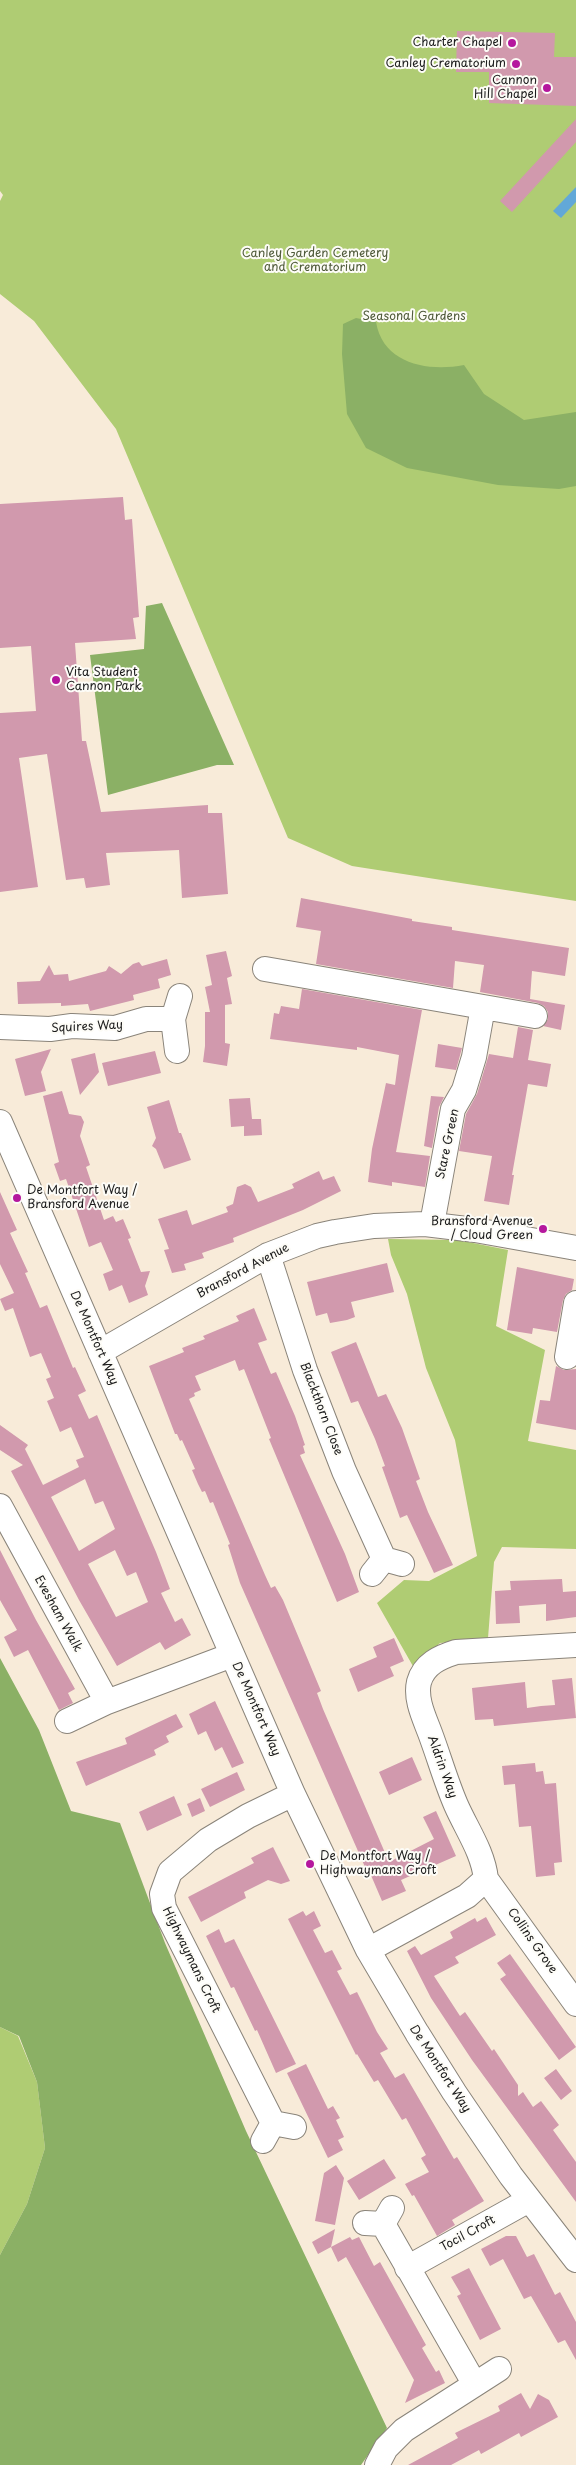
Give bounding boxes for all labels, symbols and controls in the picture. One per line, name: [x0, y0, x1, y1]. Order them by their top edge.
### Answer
place label: Charter Chapel: [413, 36, 502, 50]
marker: Charter Chapel: [506, 37, 518, 49]
place label: Canley Crematorium: [385, 57, 506, 71]
marker: Canley Crematorium: [510, 58, 522, 70]
place label: Cannon Hill Chapel: [474, 74, 537, 102]
marker: Cannon Hill Chapel: [541, 82, 553, 94]
park label: Canley Garden Cemetery and Crematorium: [242, 247, 388, 275]
park label: Seasonal Gardens: [362, 310, 466, 324]
place label: Vita Student Cannon Park: [66, 666, 142, 694]
marker: Vita Student Cannon Park: [50, 674, 62, 686]
street label: Squires Way: [51, 1018, 123, 1036]
street label: Stare Green: [433, 1107, 463, 1181]
place label: De Montfort Way / Bransford Avenue: [27, 1184, 137, 1212]
marker: De Montfort Way / Bransford Avenue: [11, 1192, 23, 1204]
place label: Bransford Avenue / Cloud Green: [431, 1215, 533, 1243]
marker: Bransford Avenue / Cloud Green: [537, 1223, 549, 1235]
street label: Bransford Avenue: [194, 1241, 292, 1301]
street label: De Montfort Way: [67, 1289, 121, 1387]
street label: Blackthorn Close: [297, 1361, 345, 1457]
street label: Evesham Walk: [31, 1573, 85, 1655]
street label: De Montfort Way: [229, 1660, 283, 1758]
street label: Aldrin Way: [424, 1734, 460, 1800]
place label: De Montfort Way / Highwaymans Croft: [320, 1850, 436, 1878]
marker: De Montfort Way / Highwaymans Croft: [304, 1858, 316, 1870]
street label: Highwaymans Croft: [159, 1905, 223, 2015]
street label: Collins Grove: [504, 1905, 560, 1977]
street label: De Montfort Way: [406, 2023, 474, 2115]
street label: Tocil Croft: [438, 2213, 498, 2255]

